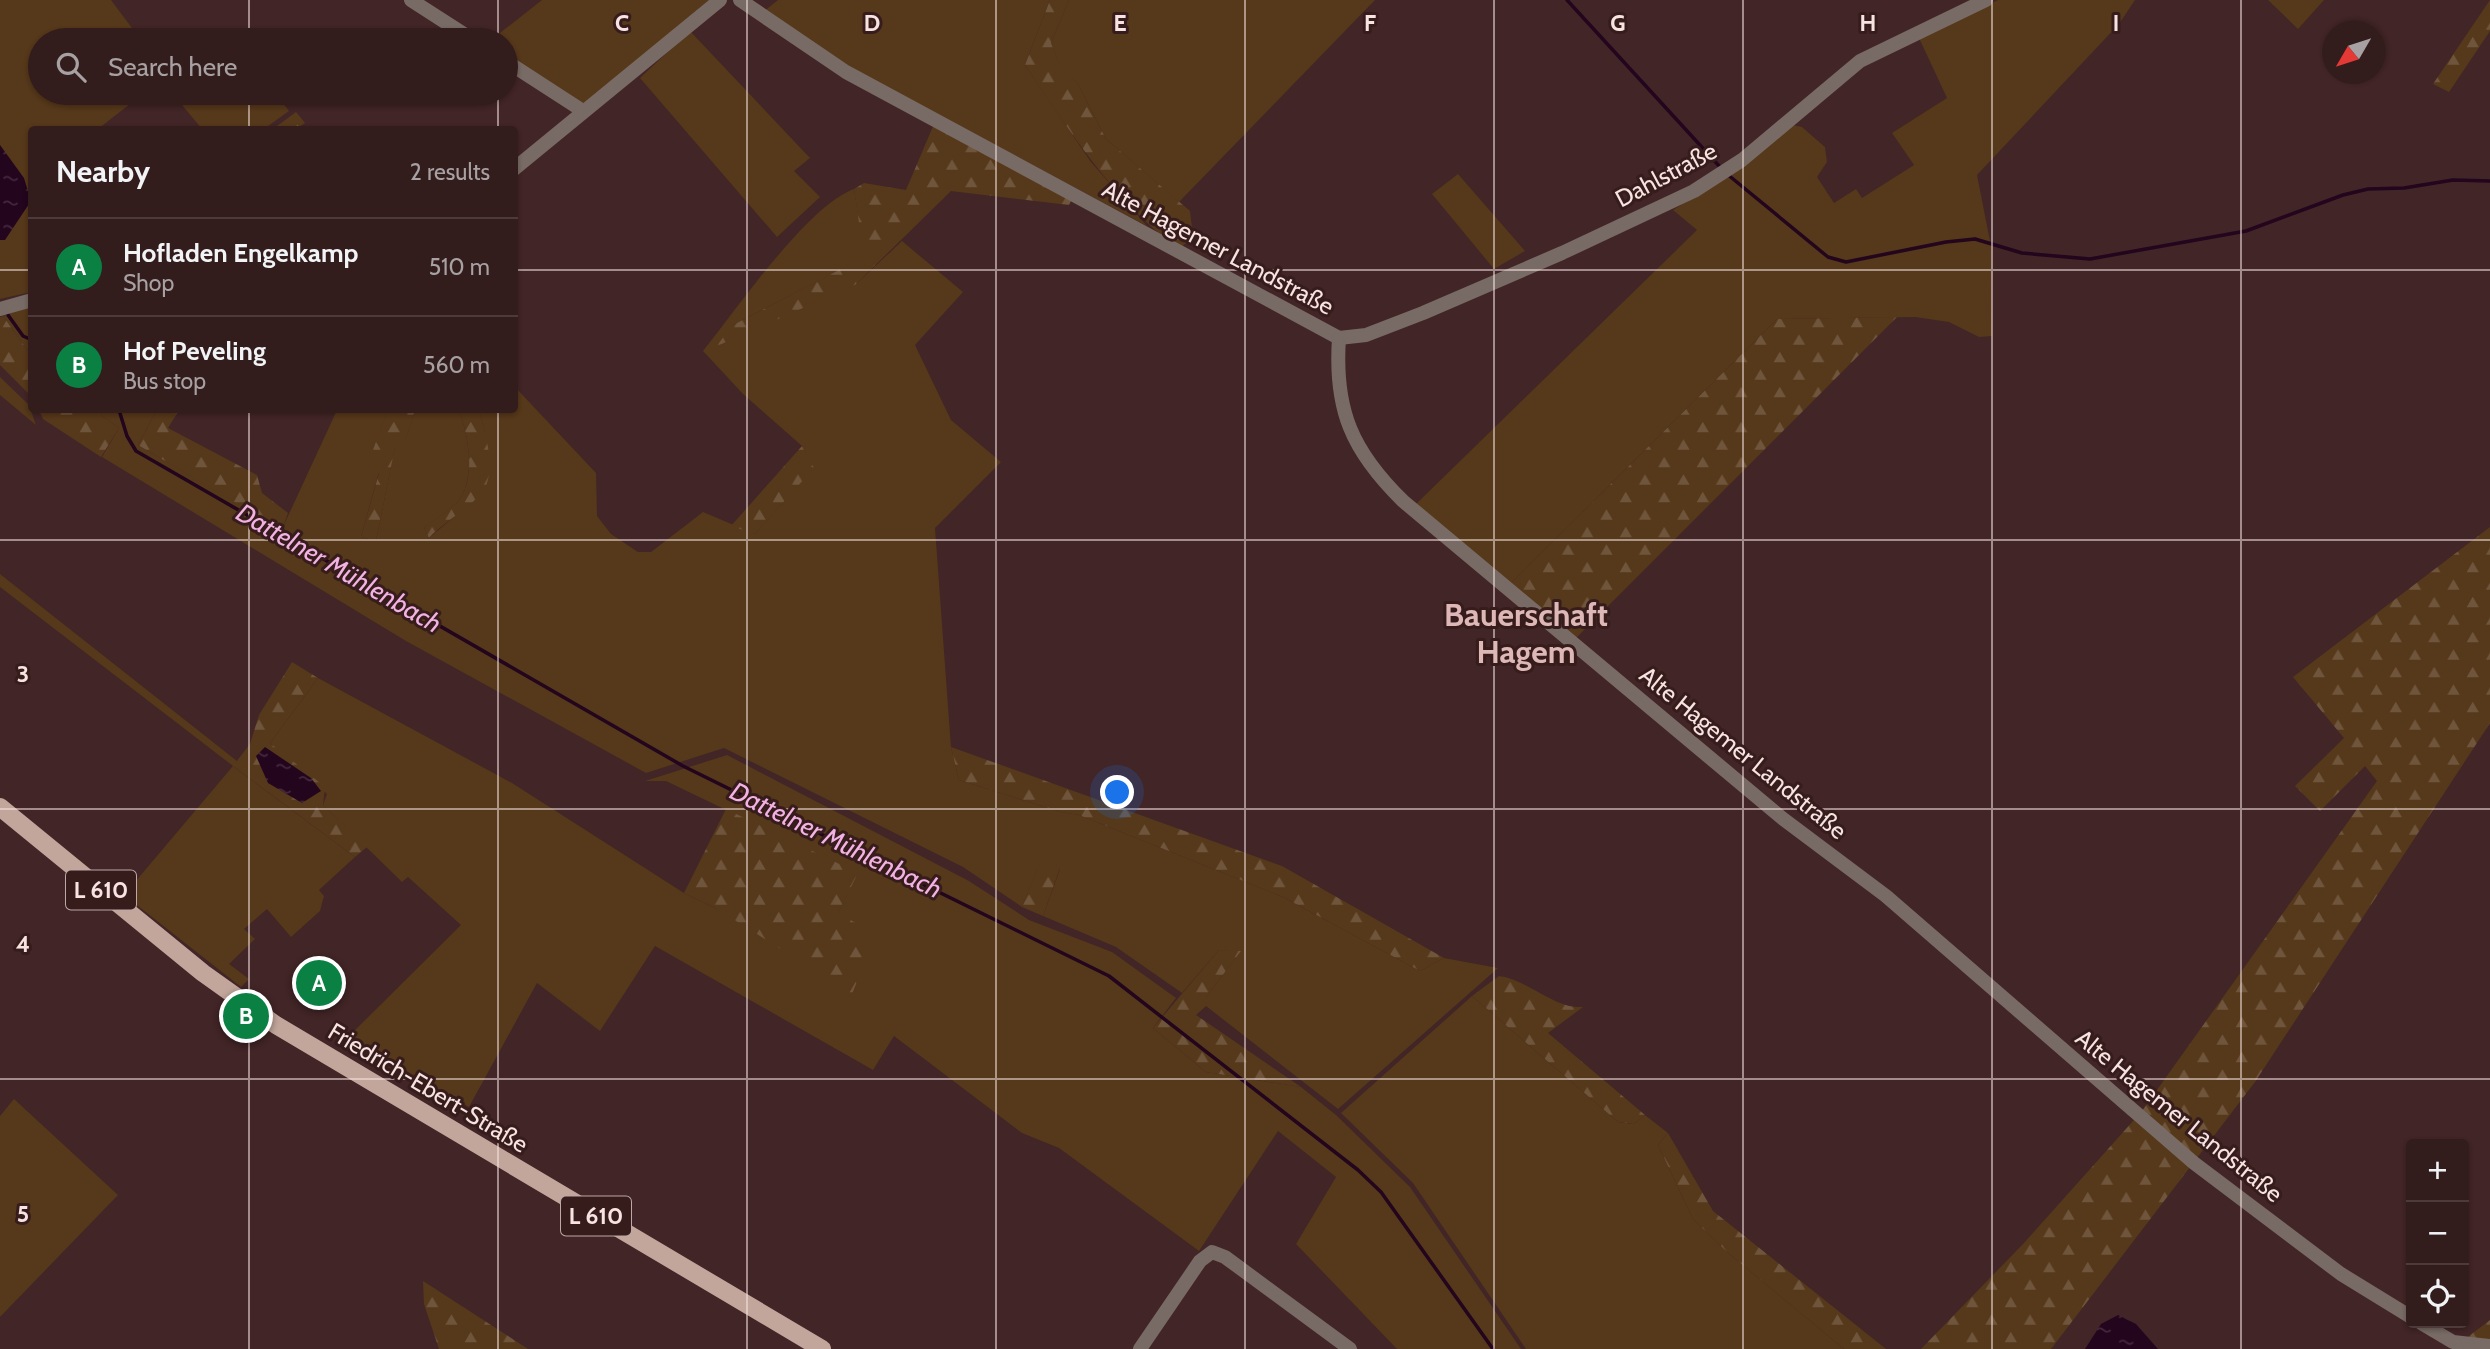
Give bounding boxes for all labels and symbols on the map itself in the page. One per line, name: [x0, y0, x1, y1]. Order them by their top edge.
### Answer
text: C: [615, 9, 629, 37]
text: D: [864, 9, 880, 37]
text: E: [1113, 9, 1127, 37]
text: F: [1364, 9, 1376, 37]
text: G: [1610, 9, 1626, 37]
text: H: [1860, 9, 1876, 37]
text: I: [2113, 9, 2119, 37]
north arrow: [2322, 21, 2385, 84]
street label: Dahlstraße: [1610, 136, 1721, 213]
street label: Alte Hagemer Landstraße: [1098, 174, 1339, 321]
water label: Dattelner Mühlenbach: [231, 496, 447, 640]
district label: Bauerschaft Hagem: [1444, 595, 1608, 671]
text: 3: [17, 660, 29, 688]
street label: Alte Hagemer Landstraße: [1634, 660, 1853, 845]
water label: Dattelner Mühlenbach: [725, 775, 947, 905]
your location: [1100, 775, 1134, 809]
road number: L 610: [66, 870, 136, 909]
text: 4: [16, 930, 30, 958]
pin: A: [296, 957, 342, 1009]
pin: B: [223, 990, 269, 1042]
street label: Friedrich-Ebert-Straße: [323, 1017, 533, 1159]
street label: Alte Hagemer Landstraße: [2070, 1023, 2289, 1208]
road number: L 610: [561, 1196, 631, 1236]
text: 5: [17, 1200, 29, 1228]

